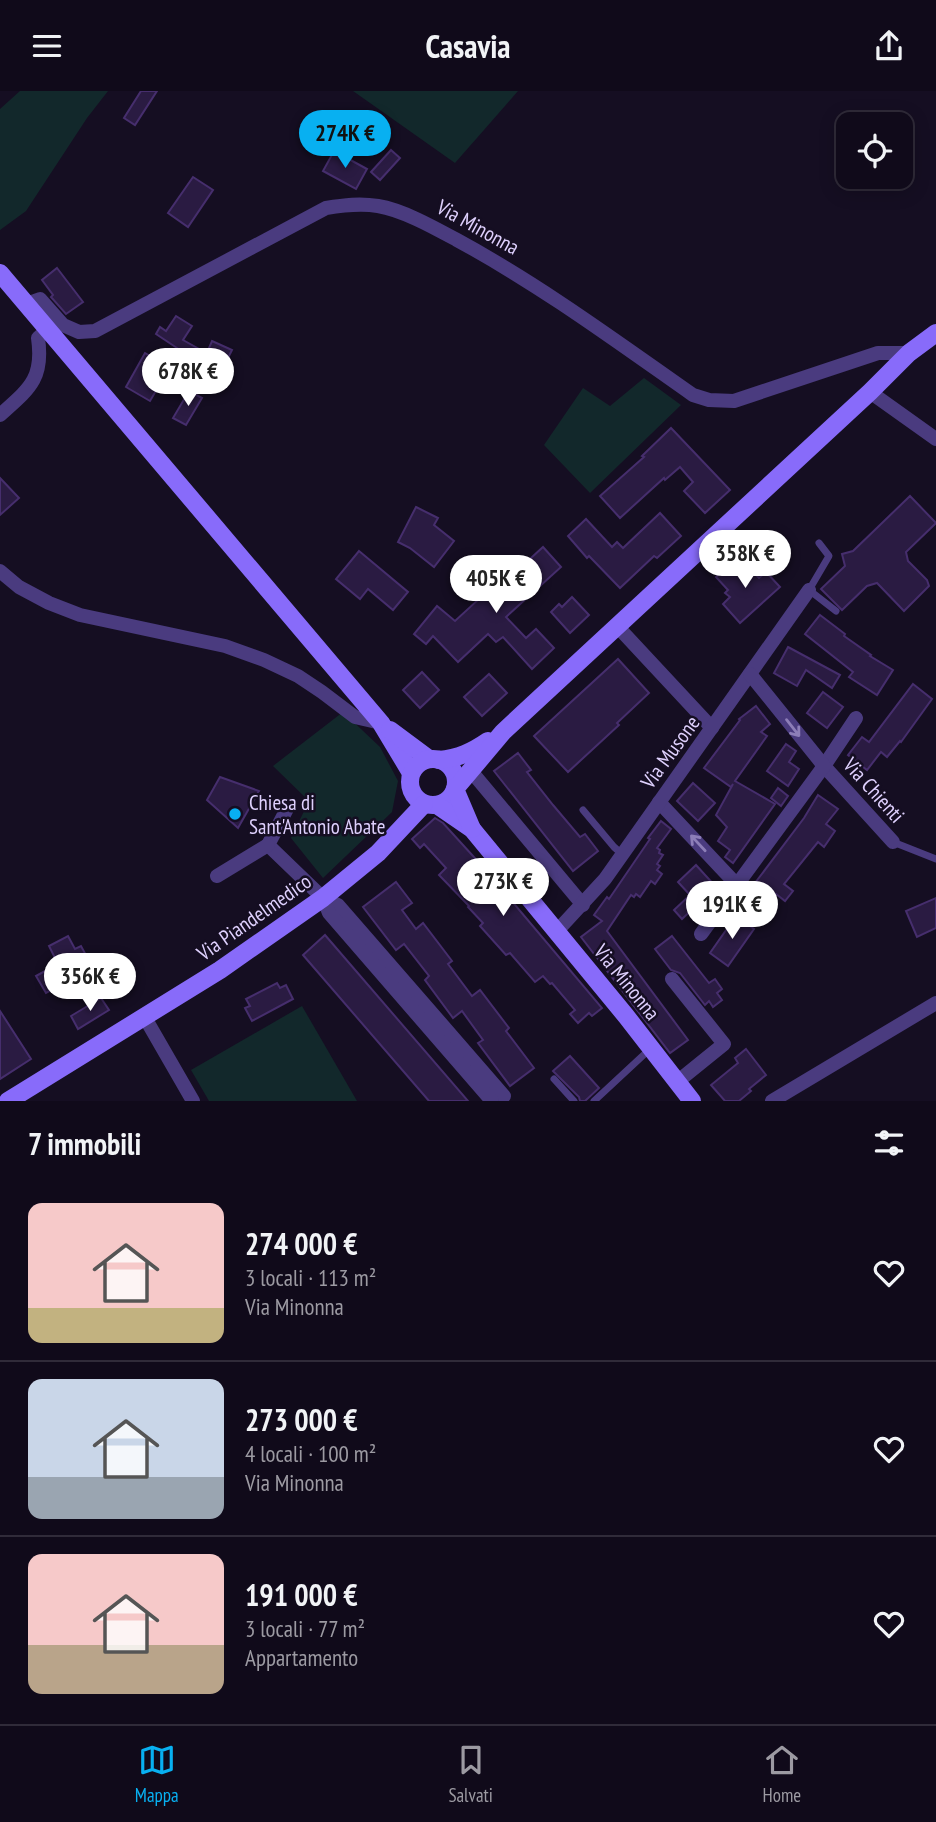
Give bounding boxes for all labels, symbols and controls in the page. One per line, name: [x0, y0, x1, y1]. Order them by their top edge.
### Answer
text: Casavia: [425, 25, 511, 67]
icon: menu: [28, 27, 66, 65]
icon: share: [870, 27, 908, 65]
pin: 274K €: [288, 111, 402, 170]
map controls: [836, 112, 913, 189]
button: locate: [836, 112, 913, 189]
text: 274K €: [315, 118, 375, 147]
street label: Via Minonna: [431, 193, 524, 261]
pin: 678K €: [131, 349, 245, 408]
text: 678K €: [158, 356, 218, 385]
pin: 358K €: [688, 531, 802, 590]
text: 358K €: [715, 538, 775, 567]
pin: 405K €: [439, 555, 553, 615]
text: 405K €: [466, 563, 526, 592]
street label: Via Musone: [634, 710, 706, 795]
one-way arrow: [785, 718, 801, 736]
street label: Via Chienti: [837, 751, 910, 828]
place label: Chiesa di Sant'Antonio Abate: [249, 789, 385, 840]
marker: Chiesa di Sant'Antonio Abate: [227, 806, 243, 822]
one-way arrow: [690, 834, 706, 852]
pin: 273K €: [446, 859, 560, 918]
text: 273K €: [473, 866, 533, 895]
street label: Via Piandelmedico: [191, 868, 316, 967]
pin: 191K €: [675, 881, 789, 941]
text: 191K €: [702, 889, 762, 918]
street label: Via Minonna: [587, 938, 666, 1026]
pin: 356K €: [33, 953, 147, 1013]
text: 356K €: [60, 961, 120, 990]
text: 7 immobili: [28, 1124, 141, 1163]
icon: filters: [870, 1124, 908, 1162]
text: 274 000 €: [245, 1224, 358, 1263]
icon: home: [84, 1231, 168, 1315]
icon: heart: [870, 1254, 908, 1292]
text: 3 locali · 113 m²: [245, 1263, 376, 1292]
text: Via Minonna: [245, 1292, 344, 1321]
text: 273 000 €: [245, 1400, 358, 1439]
icon: home: [84, 1407, 168, 1491]
icon: heart: [870, 1430, 908, 1468]
text: 4 locali · 100 m²: [245, 1439, 376, 1468]
text: Via Minonna: [245, 1468, 344, 1497]
text: 191 000 €: [245, 1575, 358, 1614]
icon: home: [84, 1582, 168, 1666]
icon: heart: [870, 1605, 908, 1643]
text: 3 locali · 77 m²: [245, 1614, 365, 1643]
text: Appartamento: [245, 1643, 358, 1672]
tab: Mappa: [135, 1741, 179, 1807]
tab: Salvati: [448, 1741, 493, 1807]
tab: Home: [763, 1741, 801, 1807]

